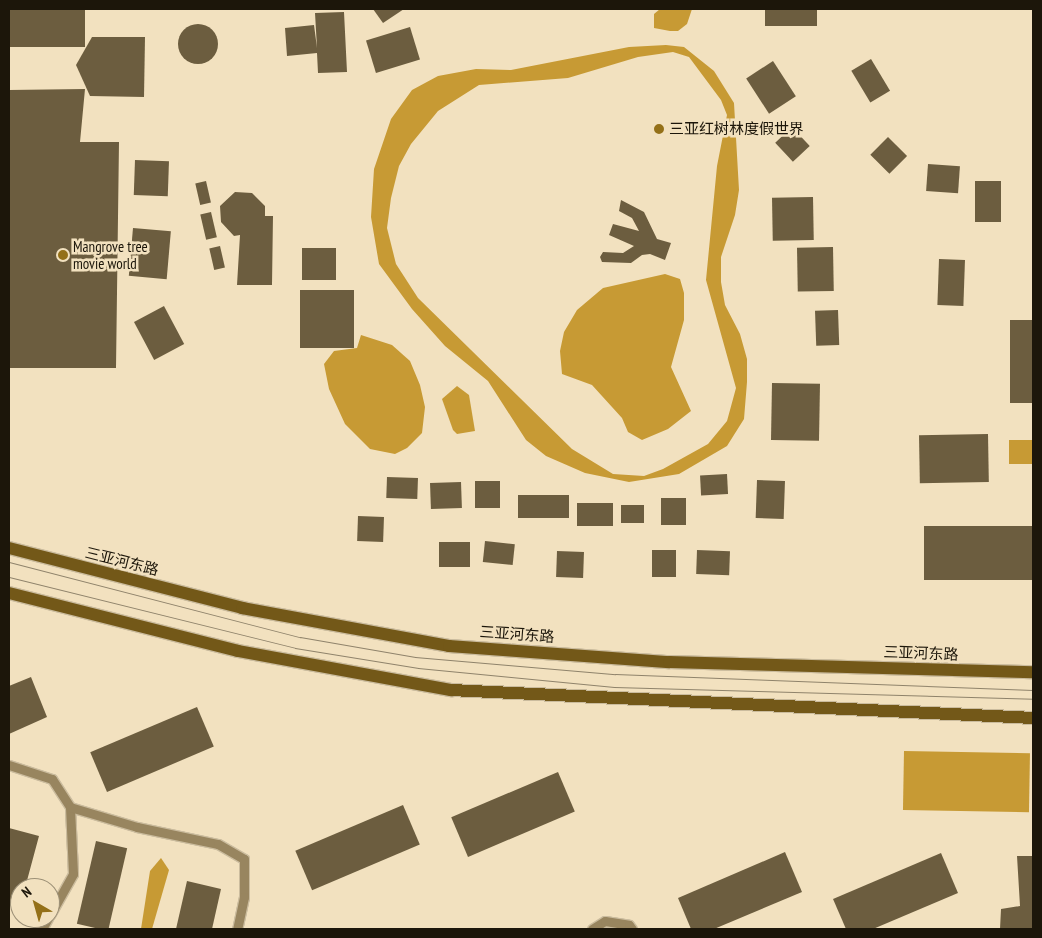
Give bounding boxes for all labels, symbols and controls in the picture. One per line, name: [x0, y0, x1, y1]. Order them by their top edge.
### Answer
place label: 三亚红树林度假世界: [669, 120, 804, 138]
marker: 三亚红树林度假世界: [653, 123, 665, 135]
place label: Mangrove tree movie world: [73, 237, 148, 272]
marker: Mangrove tree movie world: [57, 249, 69, 261]
street label: 三亚河东路: [83, 543, 161, 579]
street label: 三亚河东路: [479, 622, 555, 646]
street label: 三亚河东路: [883, 643, 959, 663]
north arrow: [10, 878, 60, 928]
text: N: [18, 883, 35, 901]

